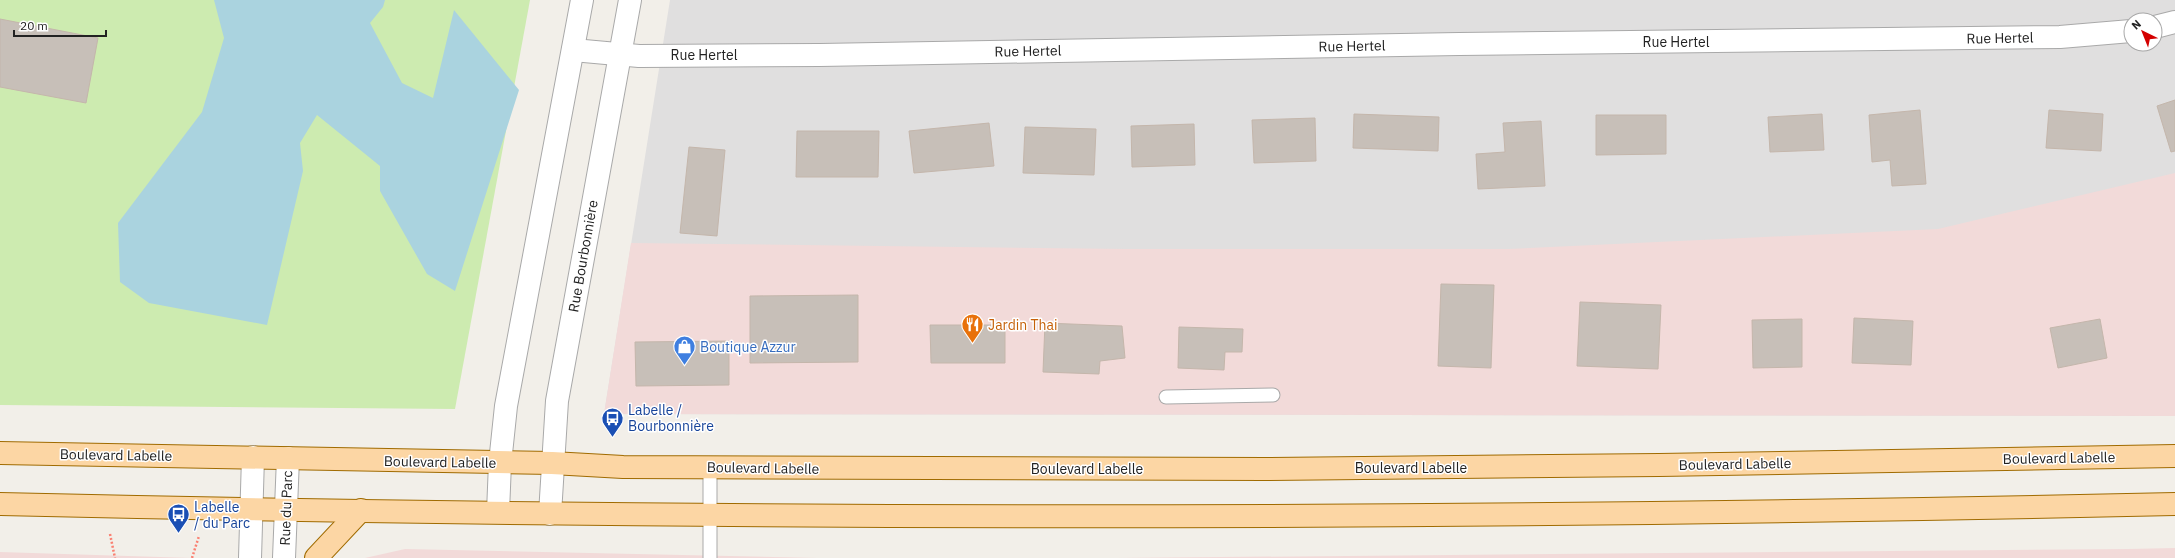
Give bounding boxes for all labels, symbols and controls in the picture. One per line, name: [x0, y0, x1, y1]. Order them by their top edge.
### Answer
scale bar: [14, 12, 106, 38]
north arrow: [2123, 12, 2163, 52]
text: N: [2128, 17, 2144, 33]
text: 20 m: [20, 18, 48, 33]
street label: Rue Hertel: [1966, 28, 2034, 48]
street label: Rue Hertel: [1642, 33, 1710, 51]
street label: Rue Hertel: [1318, 36, 1386, 56]
street label: Rue Hertel: [994, 41, 1062, 61]
street label: Rue Hertel: [670, 46, 738, 64]
street label: Rue Bourbonnière: [564, 198, 602, 314]
restaurant icon: Jardin Thai: [959, 312, 985, 345]
place label: Jardin Thai: [988, 316, 1057, 334]
shop icon: Boutique Azzur: [671, 334, 697, 367]
place label: Boutique Azzur: [700, 338, 796, 356]
place label: Labelle / Bourbonnière: [628, 401, 714, 435]
bus stop icon: Labelle / Bourbonnière: [600, 405, 626, 438]
street label: Boulevard Labelle: [60, 445, 173, 465]
street label: Boulevard Labelle: [2003, 448, 2116, 468]
street label: Boulevard Labelle: [384, 452, 497, 472]
street label: Boulevard Labelle: [1679, 454, 1792, 474]
street label: Boulevard Labelle: [707, 458, 820, 478]
street label: Boulevard Labelle: [1355, 459, 1468, 477]
street label: Boulevard Labelle: [1031, 460, 1144, 478]
street label: Rue du Parc: [276, 470, 296, 546]
place label: Labelle / du Parc: [194, 498, 250, 532]
bus stop icon: Labelle / du Parc: [166, 502, 192, 535]

